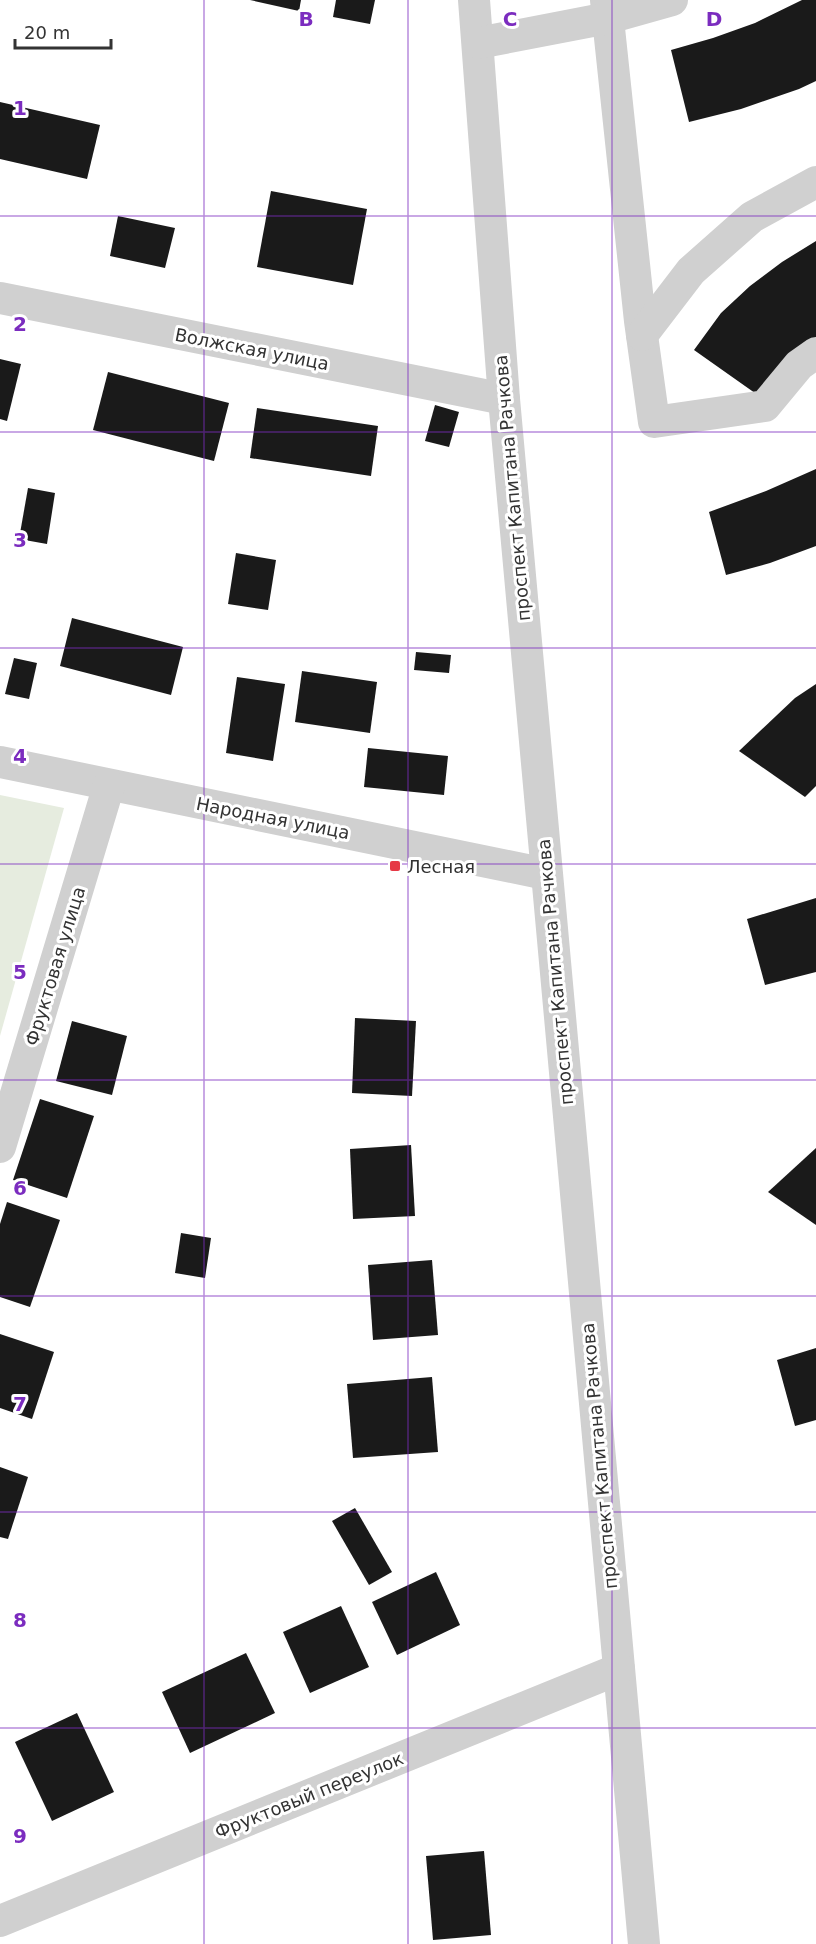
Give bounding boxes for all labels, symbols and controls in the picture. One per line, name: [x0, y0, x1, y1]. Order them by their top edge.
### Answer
text: B: [298, 7, 314, 31]
text: C: [503, 7, 517, 31]
text: D: [706, 7, 722, 31]
scale bar: [15, 12, 111, 50]
text: 20 m: [24, 22, 70, 43]
text: 1: [13, 96, 27, 120]
text: 2: [13, 312, 27, 336]
street label: Волжская улица: [173, 324, 331, 374]
street label: проспект Капитана Рачкова: [490, 354, 534, 622]
text: 3: [13, 528, 27, 552]
text: 4: [13, 744, 27, 768]
street label: Народная улица: [194, 793, 352, 843]
street label: проспект Капитана Рачкова: [533, 838, 577, 1106]
place label: Лесная: [407, 856, 475, 877]
marker: Лесная: [388, 859, 402, 873]
street label: Фруктовая улица: [21, 884, 89, 1048]
text: 5: [13, 960, 27, 984]
text: 6: [13, 1176, 27, 1200]
street label: проспект Капитана Рачкова: [577, 1322, 621, 1590]
text: 7: [13, 1392, 27, 1416]
text: 8: [13, 1608, 27, 1632]
street label: Фруктовый переулок: [212, 1747, 406, 1842]
text: 9: [13, 1824, 27, 1848]

